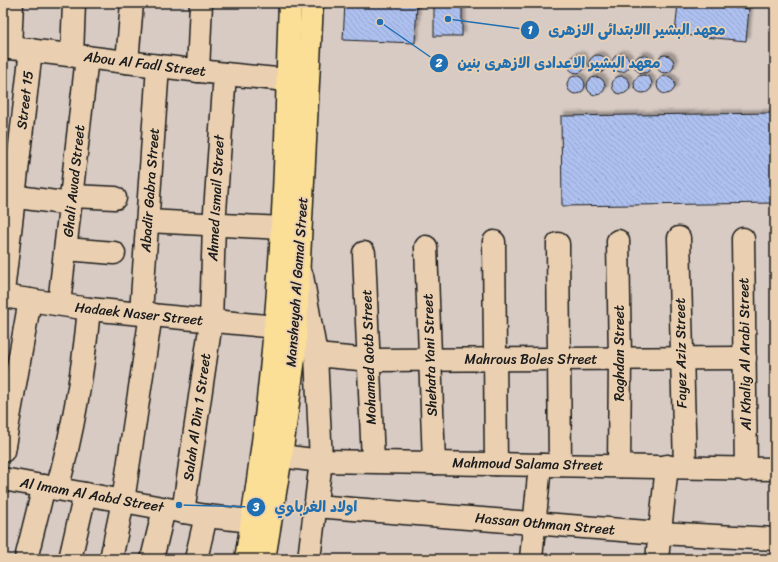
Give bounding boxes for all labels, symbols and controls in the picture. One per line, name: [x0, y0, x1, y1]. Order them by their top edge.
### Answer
callout: معهد البشير االابتدائى الازهرى: [520, 16, 734, 43]
text: معهد البشير االابتدائى الازهرى: [548, 17, 726, 43]
text: 1: [527, 19, 533, 41]
street label: Abou Al Fadl Street: [82, 44, 207, 84]
callout: معهد البشير الاعدادى الازهرى بنين: [429, 49, 668, 76]
text: معهد البشير الاعدادى الازهرى بنين: [457, 50, 661, 76]
text: 2: [435, 52, 443, 74]
street label: Street 15: [9, 69, 41, 131]
street label: Ghali Awad Street: [56, 124, 92, 238]
street label: Abadir Gabra Street: [133, 127, 167, 254]
street label: Ahmed Ismail Street: [200, 133, 232, 263]
street label: Mansheyah Al Gamal Street: [279, 196, 315, 368]
street label: Al Khalig Al Arabi Street: [731, 277, 759, 432]
street label: Mohamed Qotb Street: [354, 289, 384, 425]
street label: Shehata Yani Street: [415, 293, 445, 417]
street label: Hadaek Naser Street: [74, 295, 204, 333]
street label: Fayez Aziz Street: [668, 298, 694, 408]
street label: Raghdan Street: [607, 305, 632, 401]
street label: Mahrous Boles Street: [465, 347, 597, 372]
street label: Salah Al Din 1 Street: [176, 351, 218, 483]
street label: Mahmoud Salama Street: [452, 450, 604, 478]
street label: Al Imam Al Aabd Street: [17, 470, 167, 520]
callout: اولاد الغرباوي: [246, 493, 365, 520]
text: اولاد الغرباوي: [275, 494, 358, 520]
text: 3: [252, 496, 260, 518]
street label: Hassan Othman Street: [474, 505, 616, 543]

